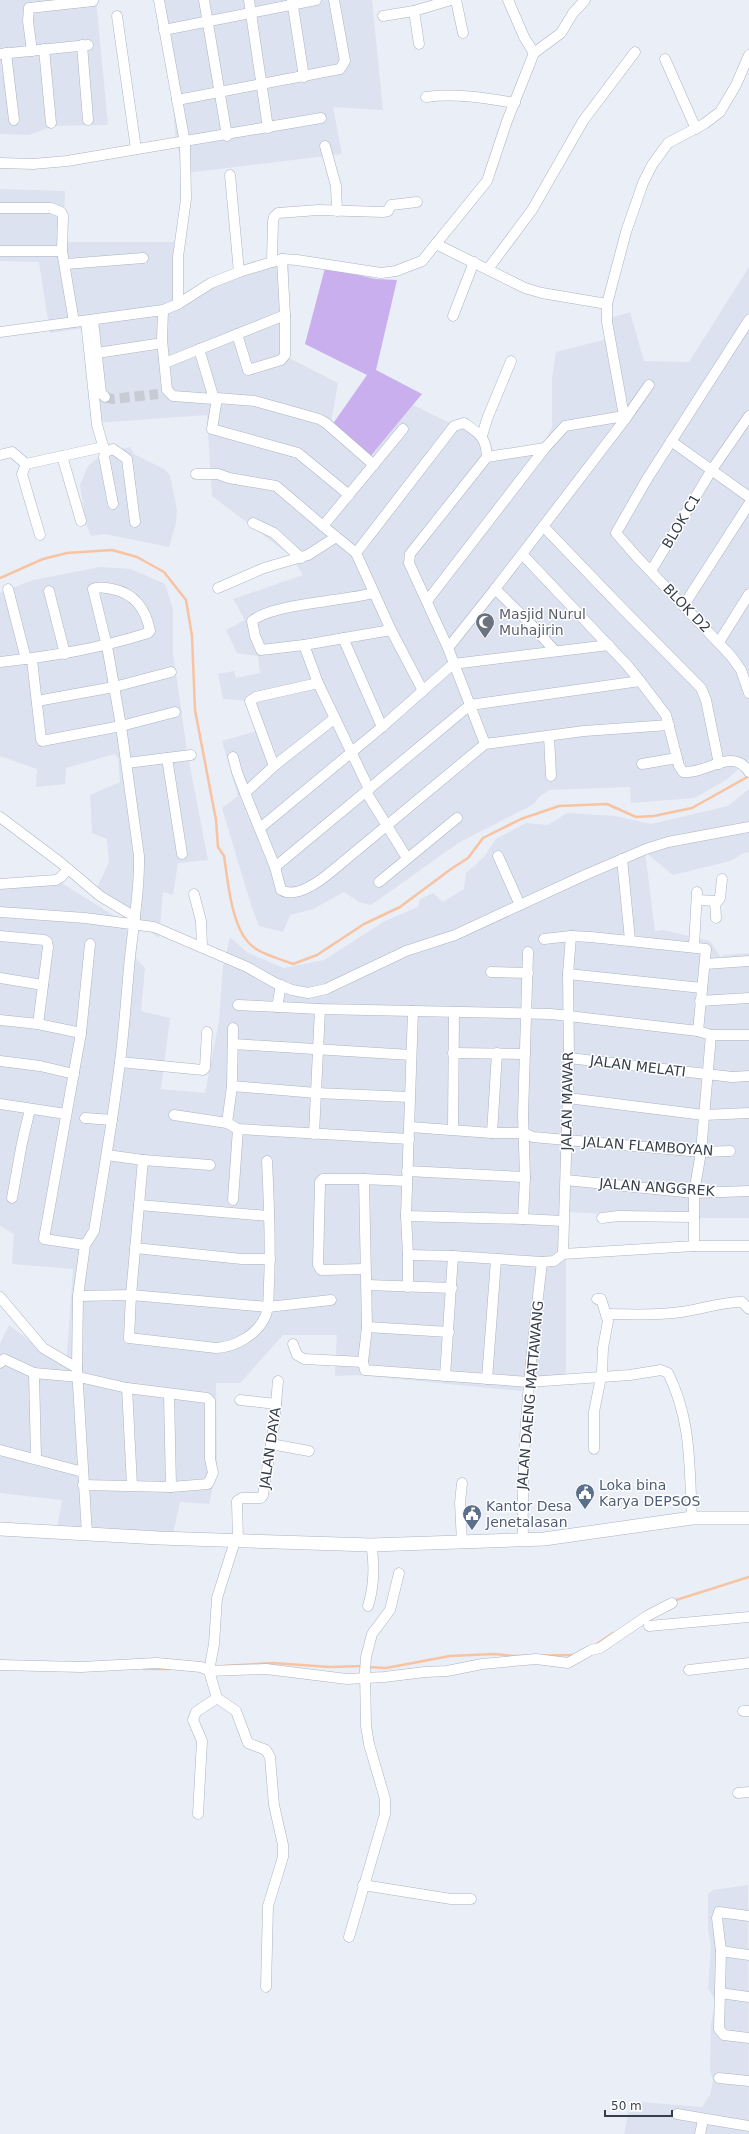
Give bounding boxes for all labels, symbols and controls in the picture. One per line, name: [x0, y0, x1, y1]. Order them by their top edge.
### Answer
street label: BLOK C1: [659, 491, 703, 551]
street label: BLOK D2: [660, 580, 714, 636]
place label: Masjid Nurul Muhajirin: [499, 606, 586, 638]
mosque icon: Masjid Nurul Muhajirin: [474, 611, 496, 639]
street label: JALAN MAWAR: [558, 1051, 576, 1152]
street label: JALAN MELATI: [588, 1052, 687, 1080]
street label: JALAN FLAMBOYAN: [581, 1133, 714, 1159]
street label: JALAN ANGGREK: [598, 1175, 716, 1199]
street label: JALAN DAENG MATTAWANG: [514, 1300, 546, 1491]
street label: JALAN DAYA: [256, 1406, 284, 1491]
place label: Loka bina Karya DEPSOS: [599, 1477, 701, 1509]
public building icon: Loka bina Karya DEPSOS: [574, 1482, 596, 1510]
place label: Kantor Desa Jenetalasan: [485, 1498, 572, 1530]
public building icon: Kantor Desa Jenetalasan: [461, 1503, 483, 1531]
scale bar: [605, 2092, 672, 2118]
text: 50 m: [611, 2099, 642, 2113]

